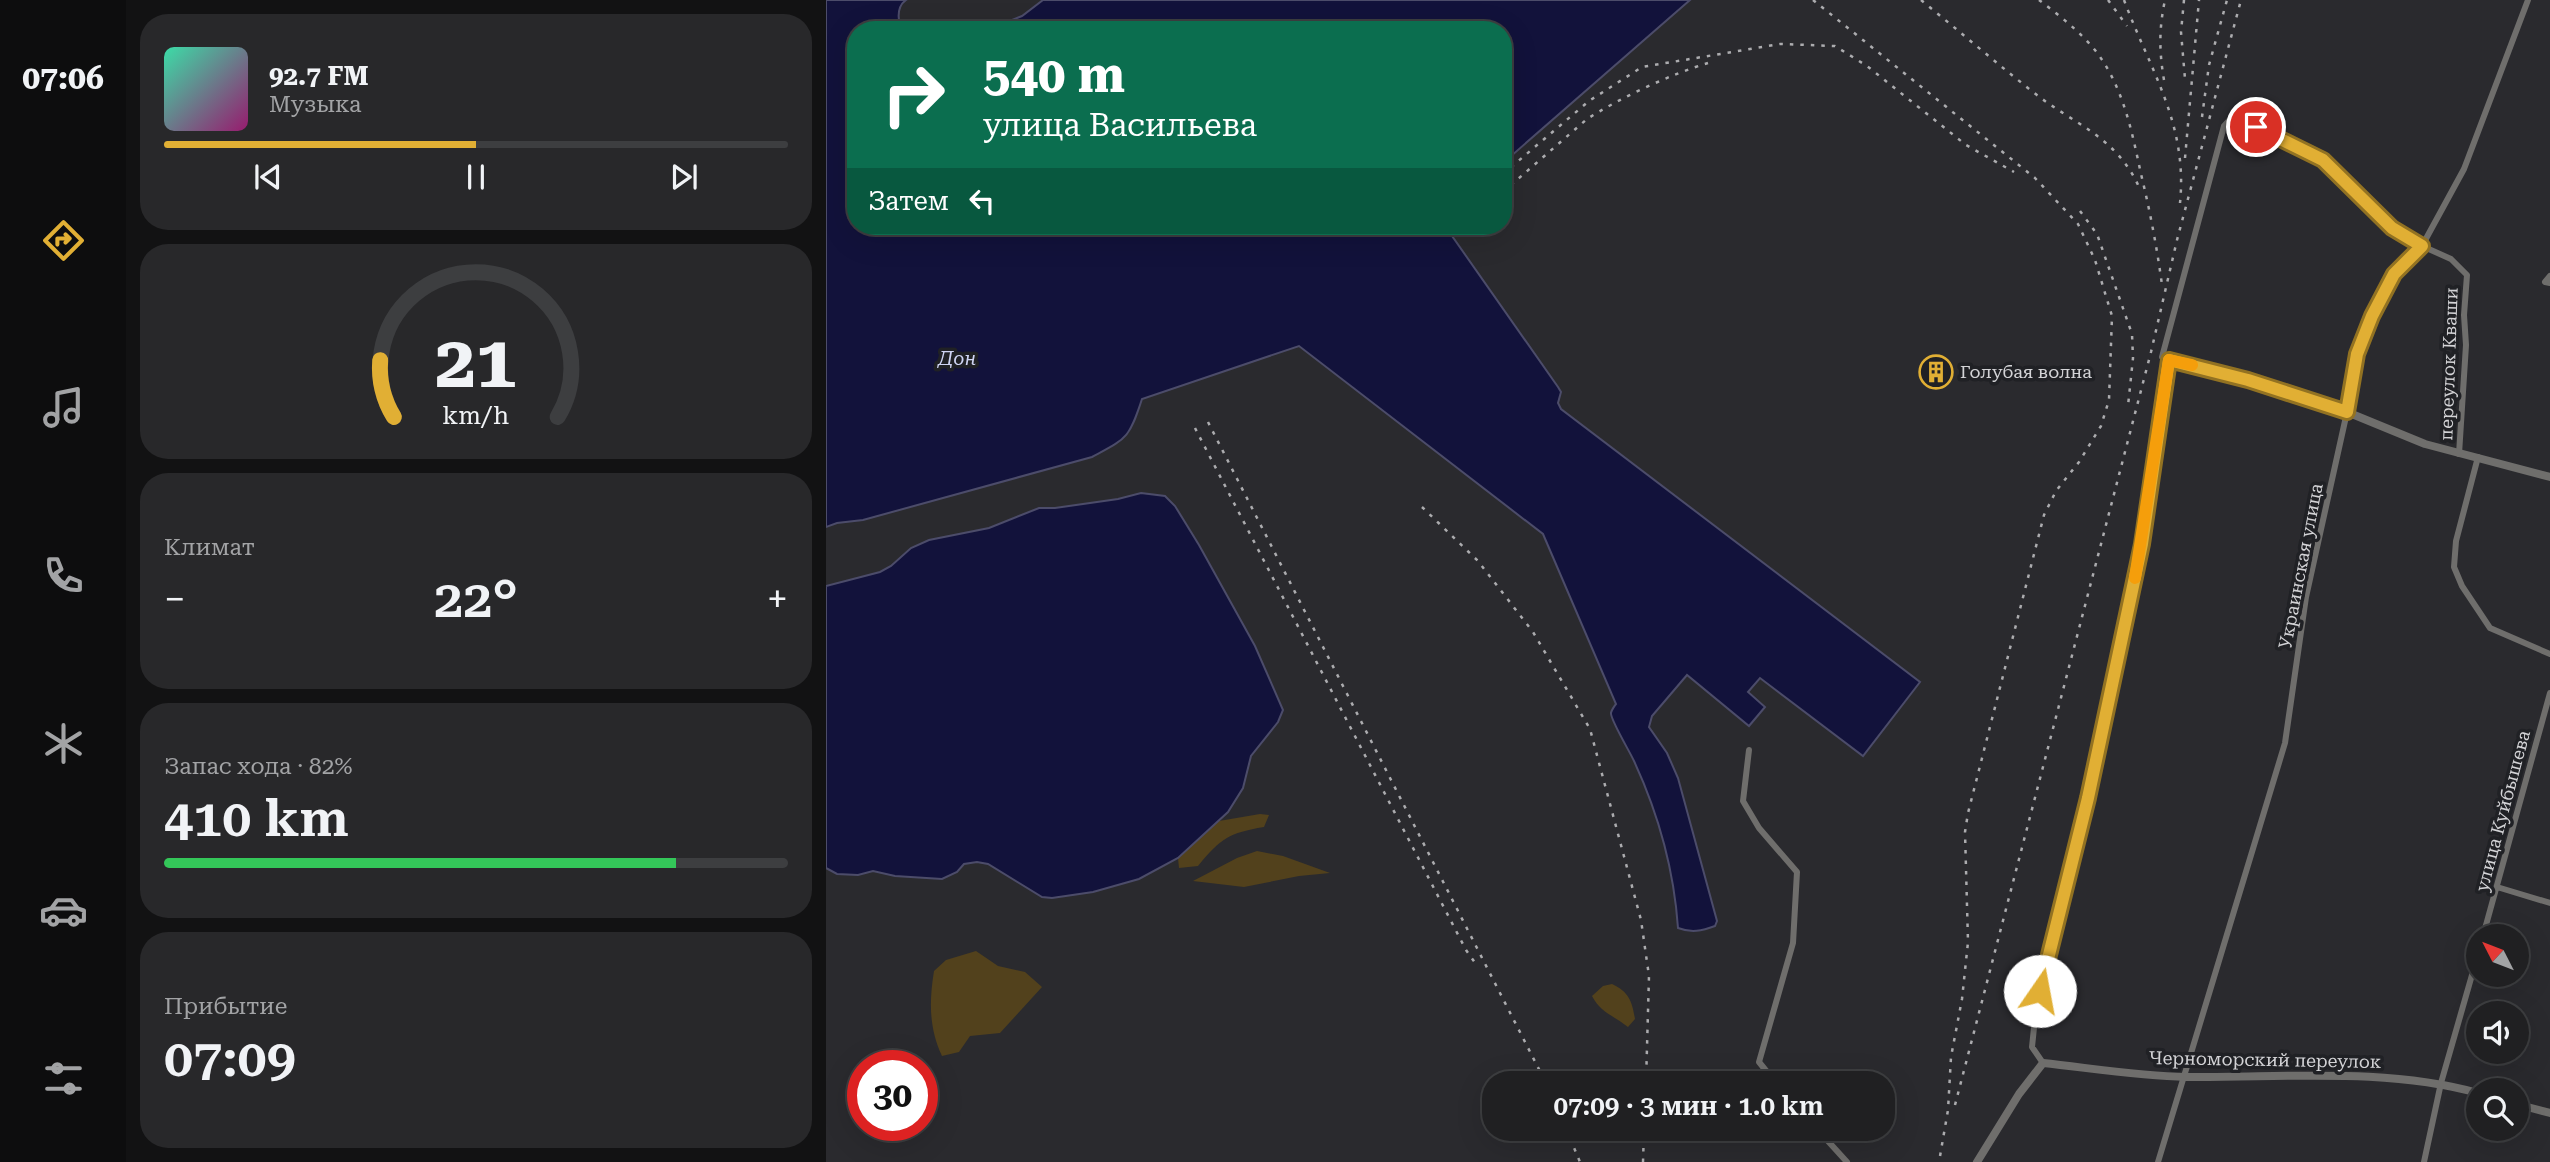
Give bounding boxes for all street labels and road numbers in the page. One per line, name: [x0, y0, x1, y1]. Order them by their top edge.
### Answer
street label: переулок Кваши: [2435, 287, 2462, 441]
street label: Украинская улица: [2274, 481, 2327, 650]
street label: улица Куйбышева: [2471, 728, 2534, 894]
street label: Черноморский переулок: [2148, 1047, 2382, 1072]

